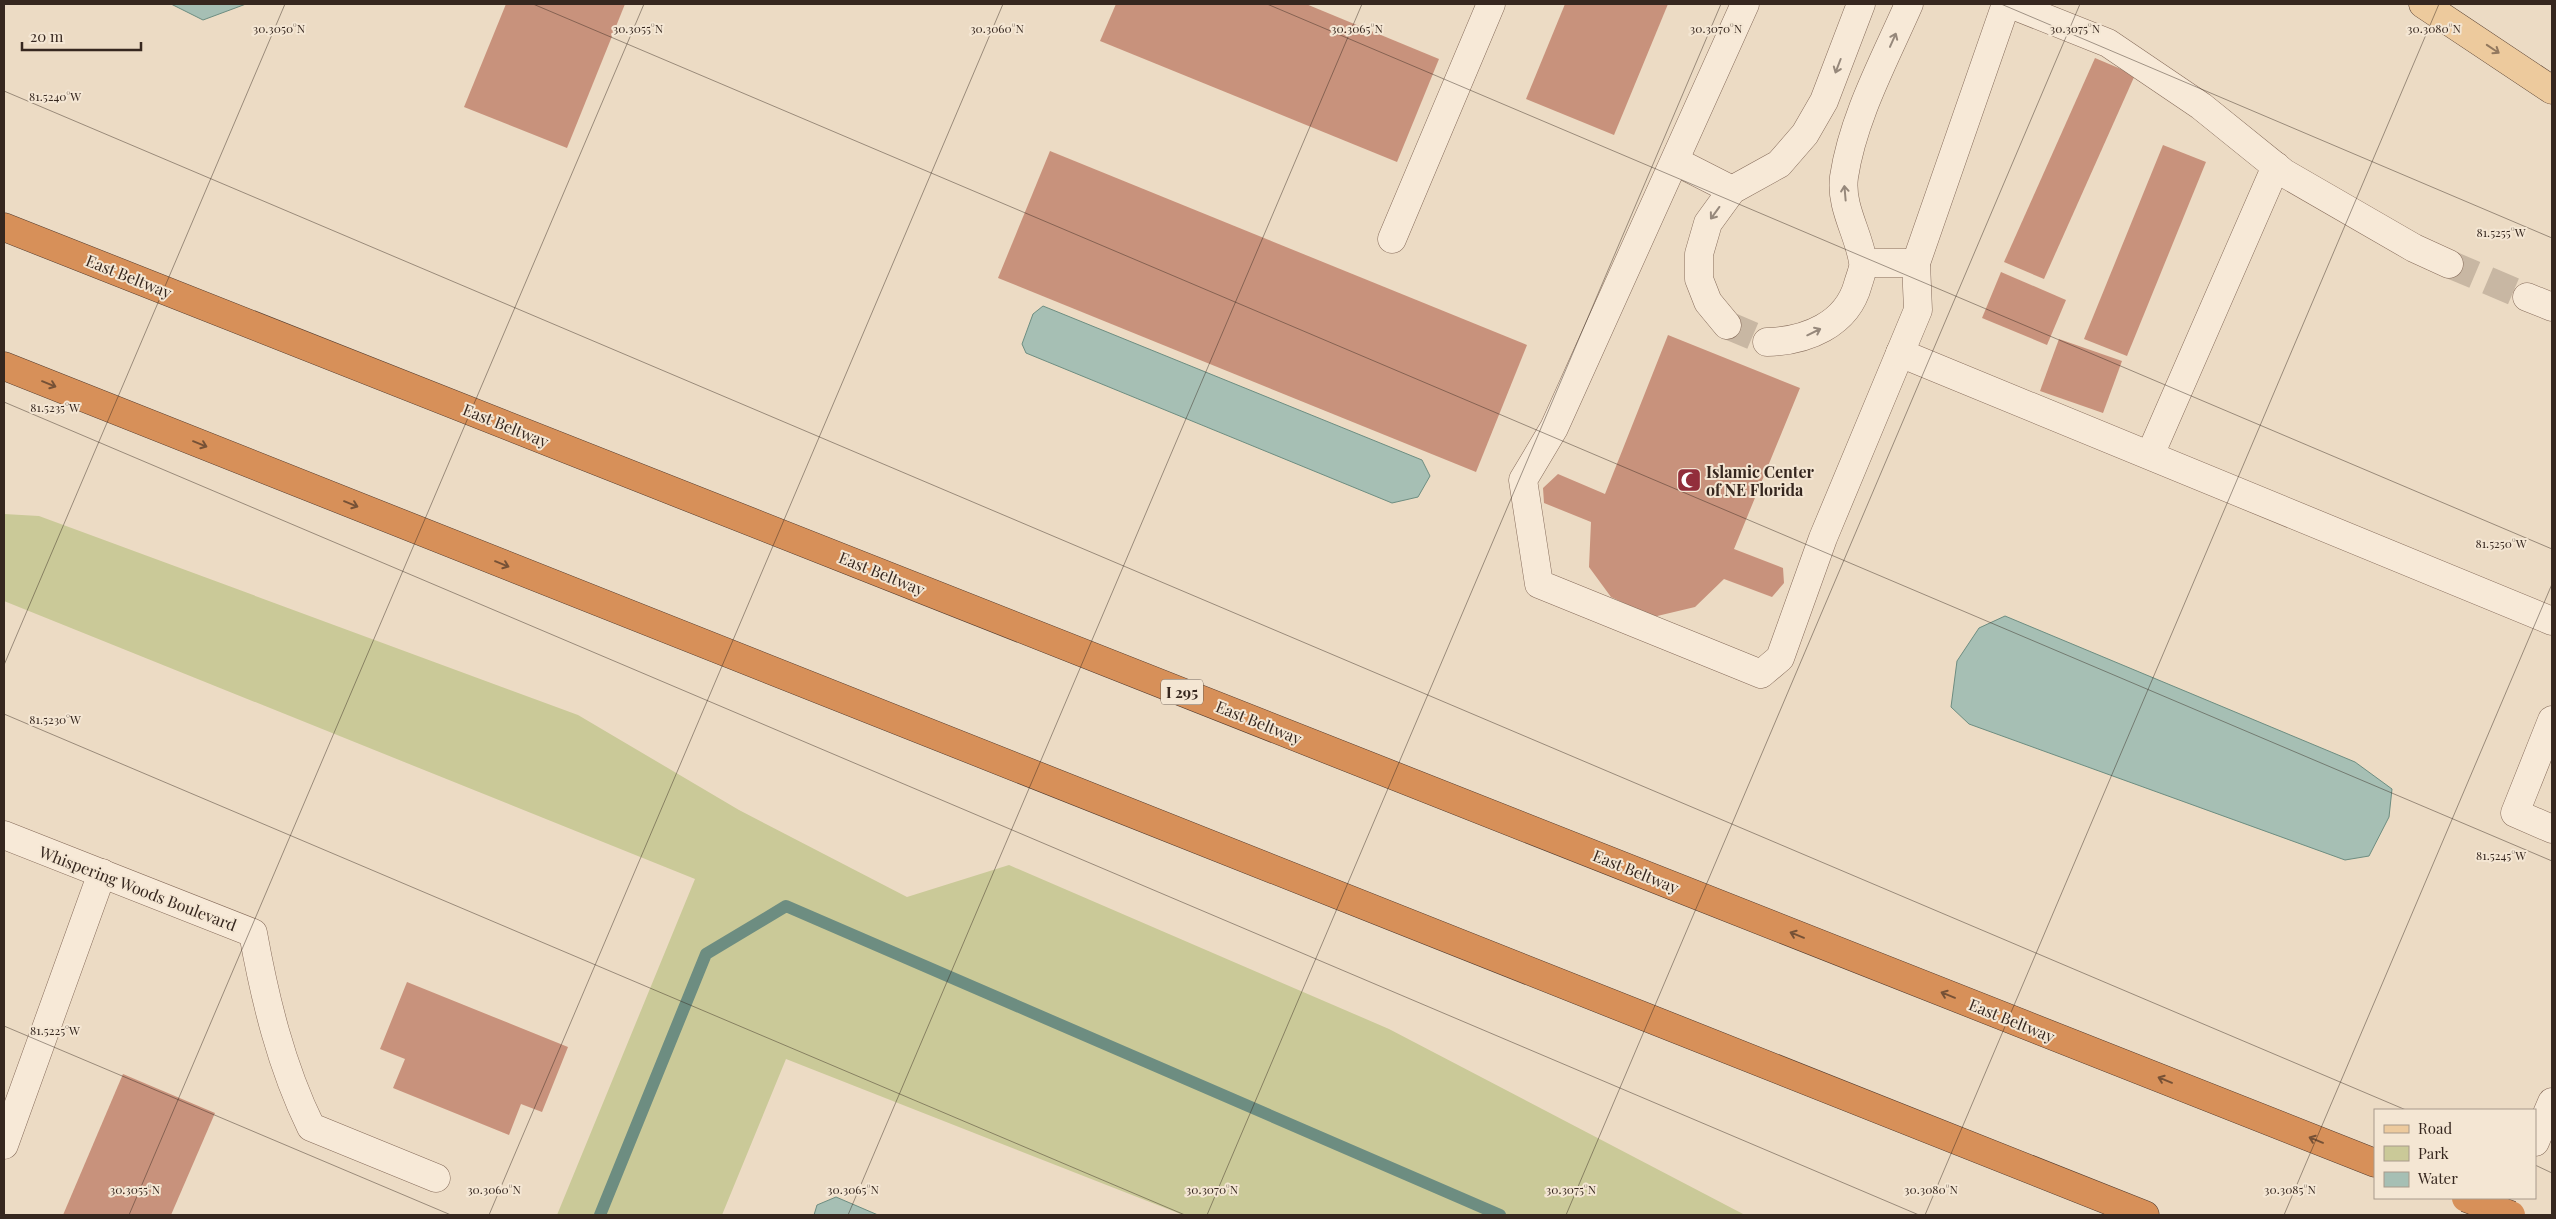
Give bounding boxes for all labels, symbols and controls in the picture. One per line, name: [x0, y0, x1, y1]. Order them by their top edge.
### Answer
scale bar: [22, 20, 141, 52]
text: 30.3050°N: [253, 20, 306, 36]
text: 30.3055°N: [613, 20, 664, 36]
text: 30.3060°N: [970, 20, 1024, 36]
text: 30.3065°N: [1331, 20, 1383, 36]
text: 30.3070°N: [1690, 20, 1743, 36]
text: 30.3075°N: [2050, 20, 2101, 36]
text: 30.3080°N: [2407, 20, 2461, 36]
text: 20 m: [30, 26, 64, 46]
one-way arrow: [1889, 33, 1899, 48]
one-way arrow: [2486, 44, 2500, 55]
one-way arrow: [1833, 57, 1842, 73]
text: 81.5240°W: [29, 88, 81, 104]
one-way arrow: [1840, 185, 1850, 201]
one-way arrow: [1710, 206, 1720, 220]
text: 81.5255°W: [2476, 224, 2526, 240]
street label: East Beltway: [83, 249, 175, 303]
one-way arrow: [1806, 327, 1821, 337]
one-way arrow: [41, 380, 56, 389]
street label: East Beltway: [460, 398, 552, 452]
text: 81.5235°W: [30, 399, 80, 415]
one-way arrow: [192, 440, 207, 449]
place label: Islamic Center of NE Florida: [1706, 461, 1814, 500]
mosque icon: Islamic Center of NE Florida: [1676, 467, 1702, 493]
one-way arrow: [343, 499, 358, 509]
text: 81.5250°W: [2475, 535, 2527, 551]
street label: East Beltway: [836, 546, 928, 600]
one-way arrow: [494, 559, 509, 569]
road number: I 295: [1161, 680, 1203, 704]
street label: East Beltway: [1213, 695, 1305, 749]
text: 81.5230°W: [29, 711, 81, 727]
street label: Whispering Woods Boulevard: [35, 840, 240, 935]
street label: East Beltway: [1590, 844, 1682, 898]
text: 81.5245°W: [2476, 847, 2526, 863]
one-way arrow: [1790, 930, 1805, 939]
one-way arrow: [1941, 989, 1956, 998]
street label: East Beltway: [1966, 993, 2058, 1047]
text: 81.5225°W: [30, 1022, 80, 1038]
one-way arrow: [2158, 1075, 2173, 1084]
legend: [2374, 1109, 2536, 1199]
text: Road: [2418, 1118, 2452, 1138]
one-way arrow: [2309, 1134, 2324, 1144]
text: Park: [2418, 1143, 2450, 1163]
text: Water: [2417, 1168, 2458, 1188]
text: 30.3055°N: [110, 1181, 161, 1197]
text: 30.3060°N: [467, 1181, 521, 1197]
text: 30.3065°N: [827, 1181, 879, 1197]
text: 30.3070°N: [1186, 1181, 1239, 1197]
text: 30.3075°N: [1546, 1181, 1597, 1197]
text: 30.3080°N: [1904, 1181, 1958, 1197]
text: 30.3085°N: [2264, 1181, 2316, 1197]

